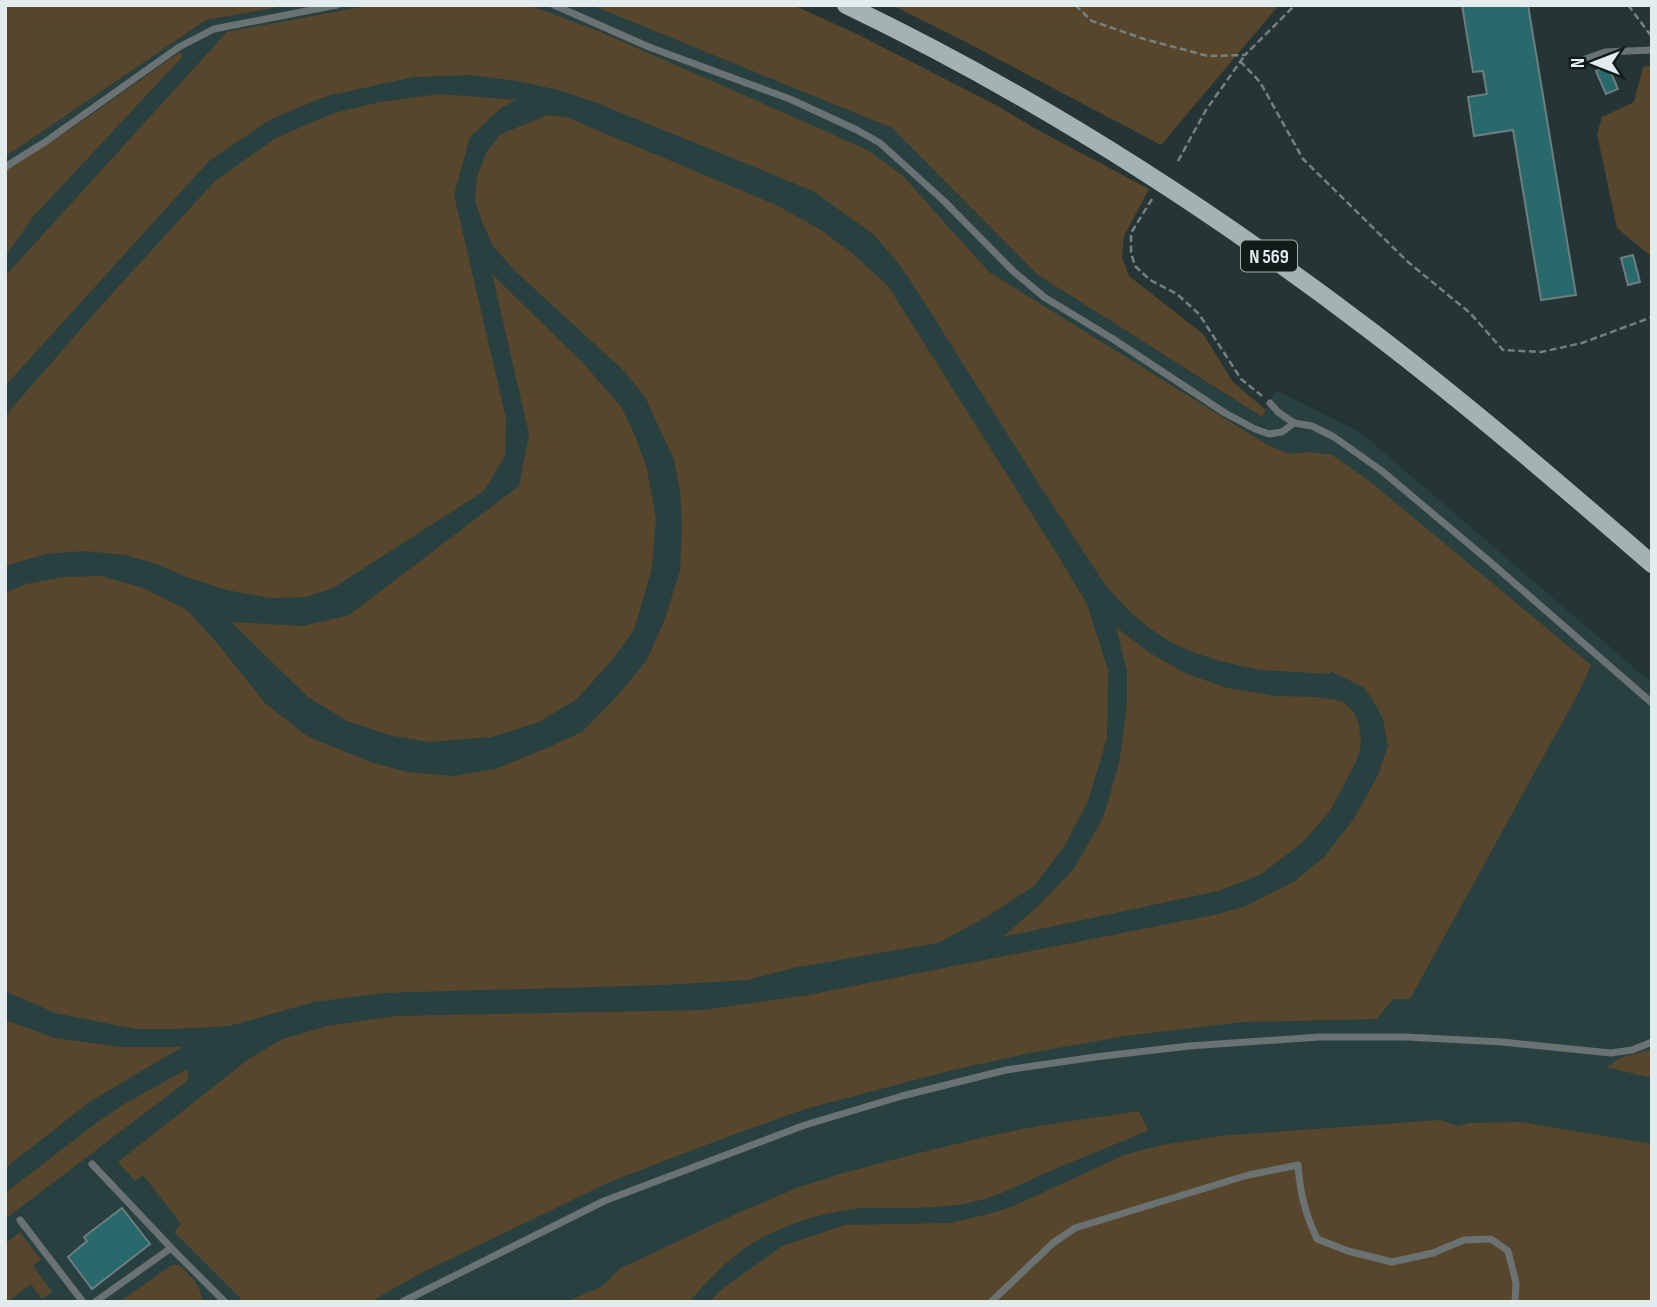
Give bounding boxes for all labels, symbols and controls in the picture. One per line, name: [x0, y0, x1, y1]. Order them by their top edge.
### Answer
north arrow: [1559, 28, 1629, 98]
text: N: [1567, 58, 1590, 68]
road number: N 569: [1241, 240, 1297, 272]

